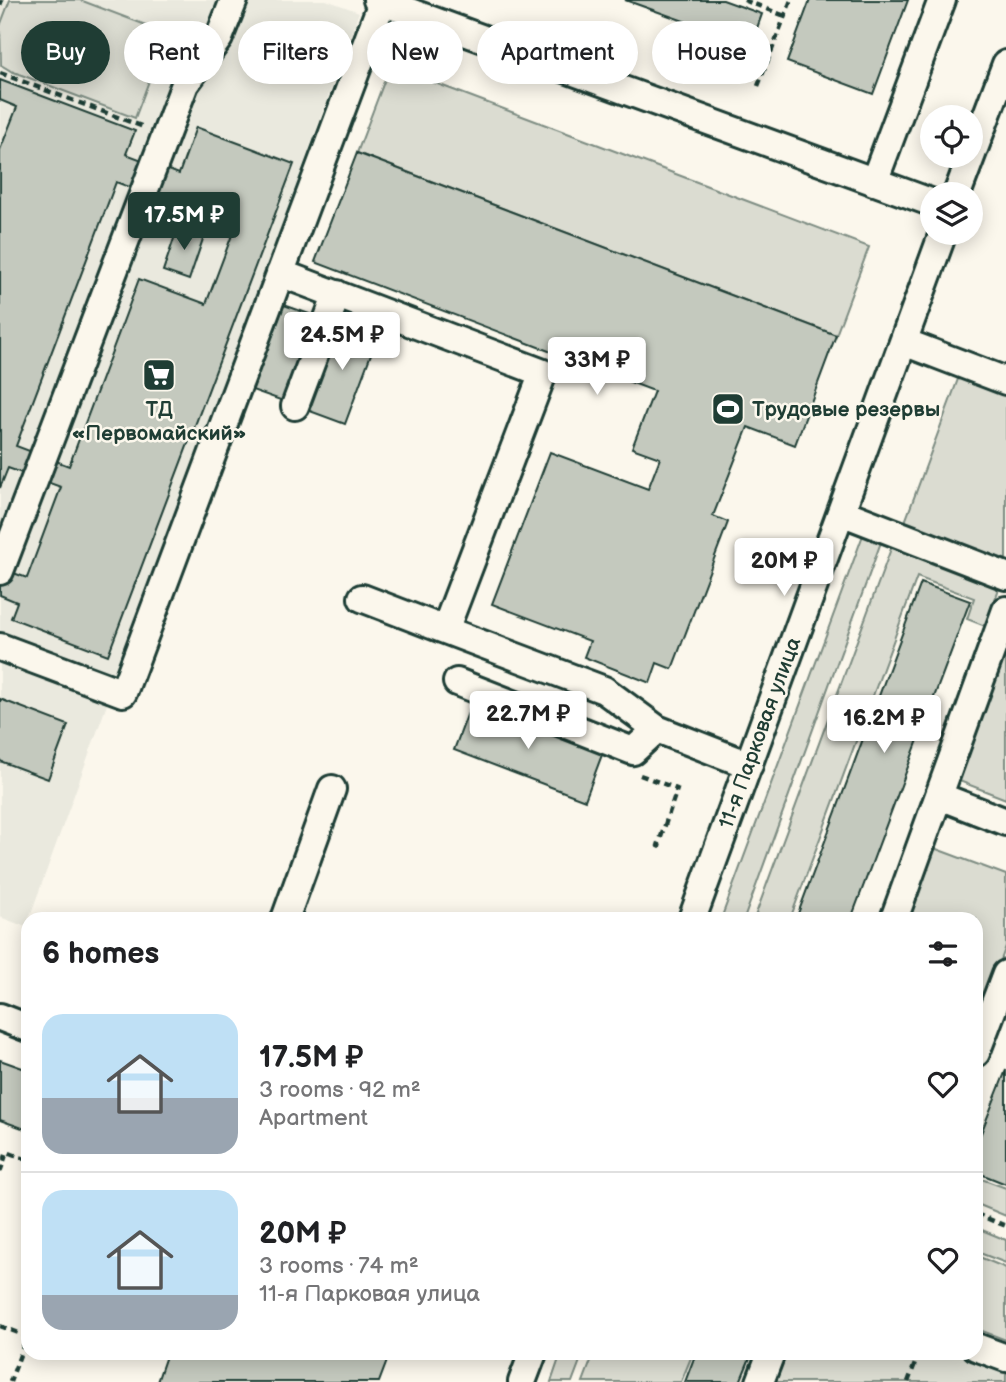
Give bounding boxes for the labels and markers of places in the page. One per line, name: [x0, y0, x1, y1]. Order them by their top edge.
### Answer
pin: 17.5M ₽: [119, 192, 249, 252]
pin: 24.5M ₽: [277, 312, 407, 372]
pin: 33M ₽: [548, 338, 646, 397]
supermarket icon: ТД «Первомайский»: [140, 356, 178, 394]
sports icon: Трудовые резервы: [709, 390, 747, 428]
place label: ТД «Первомайский»: [72, 397, 246, 446]
place label: Трудовые резервы: [752, 397, 940, 422]
pin: 20M ₽: [735, 538, 833, 598]
pin: 22.7M ₽: [463, 692, 593, 751]
pin: 16.2M ₽: [819, 696, 949, 755]

